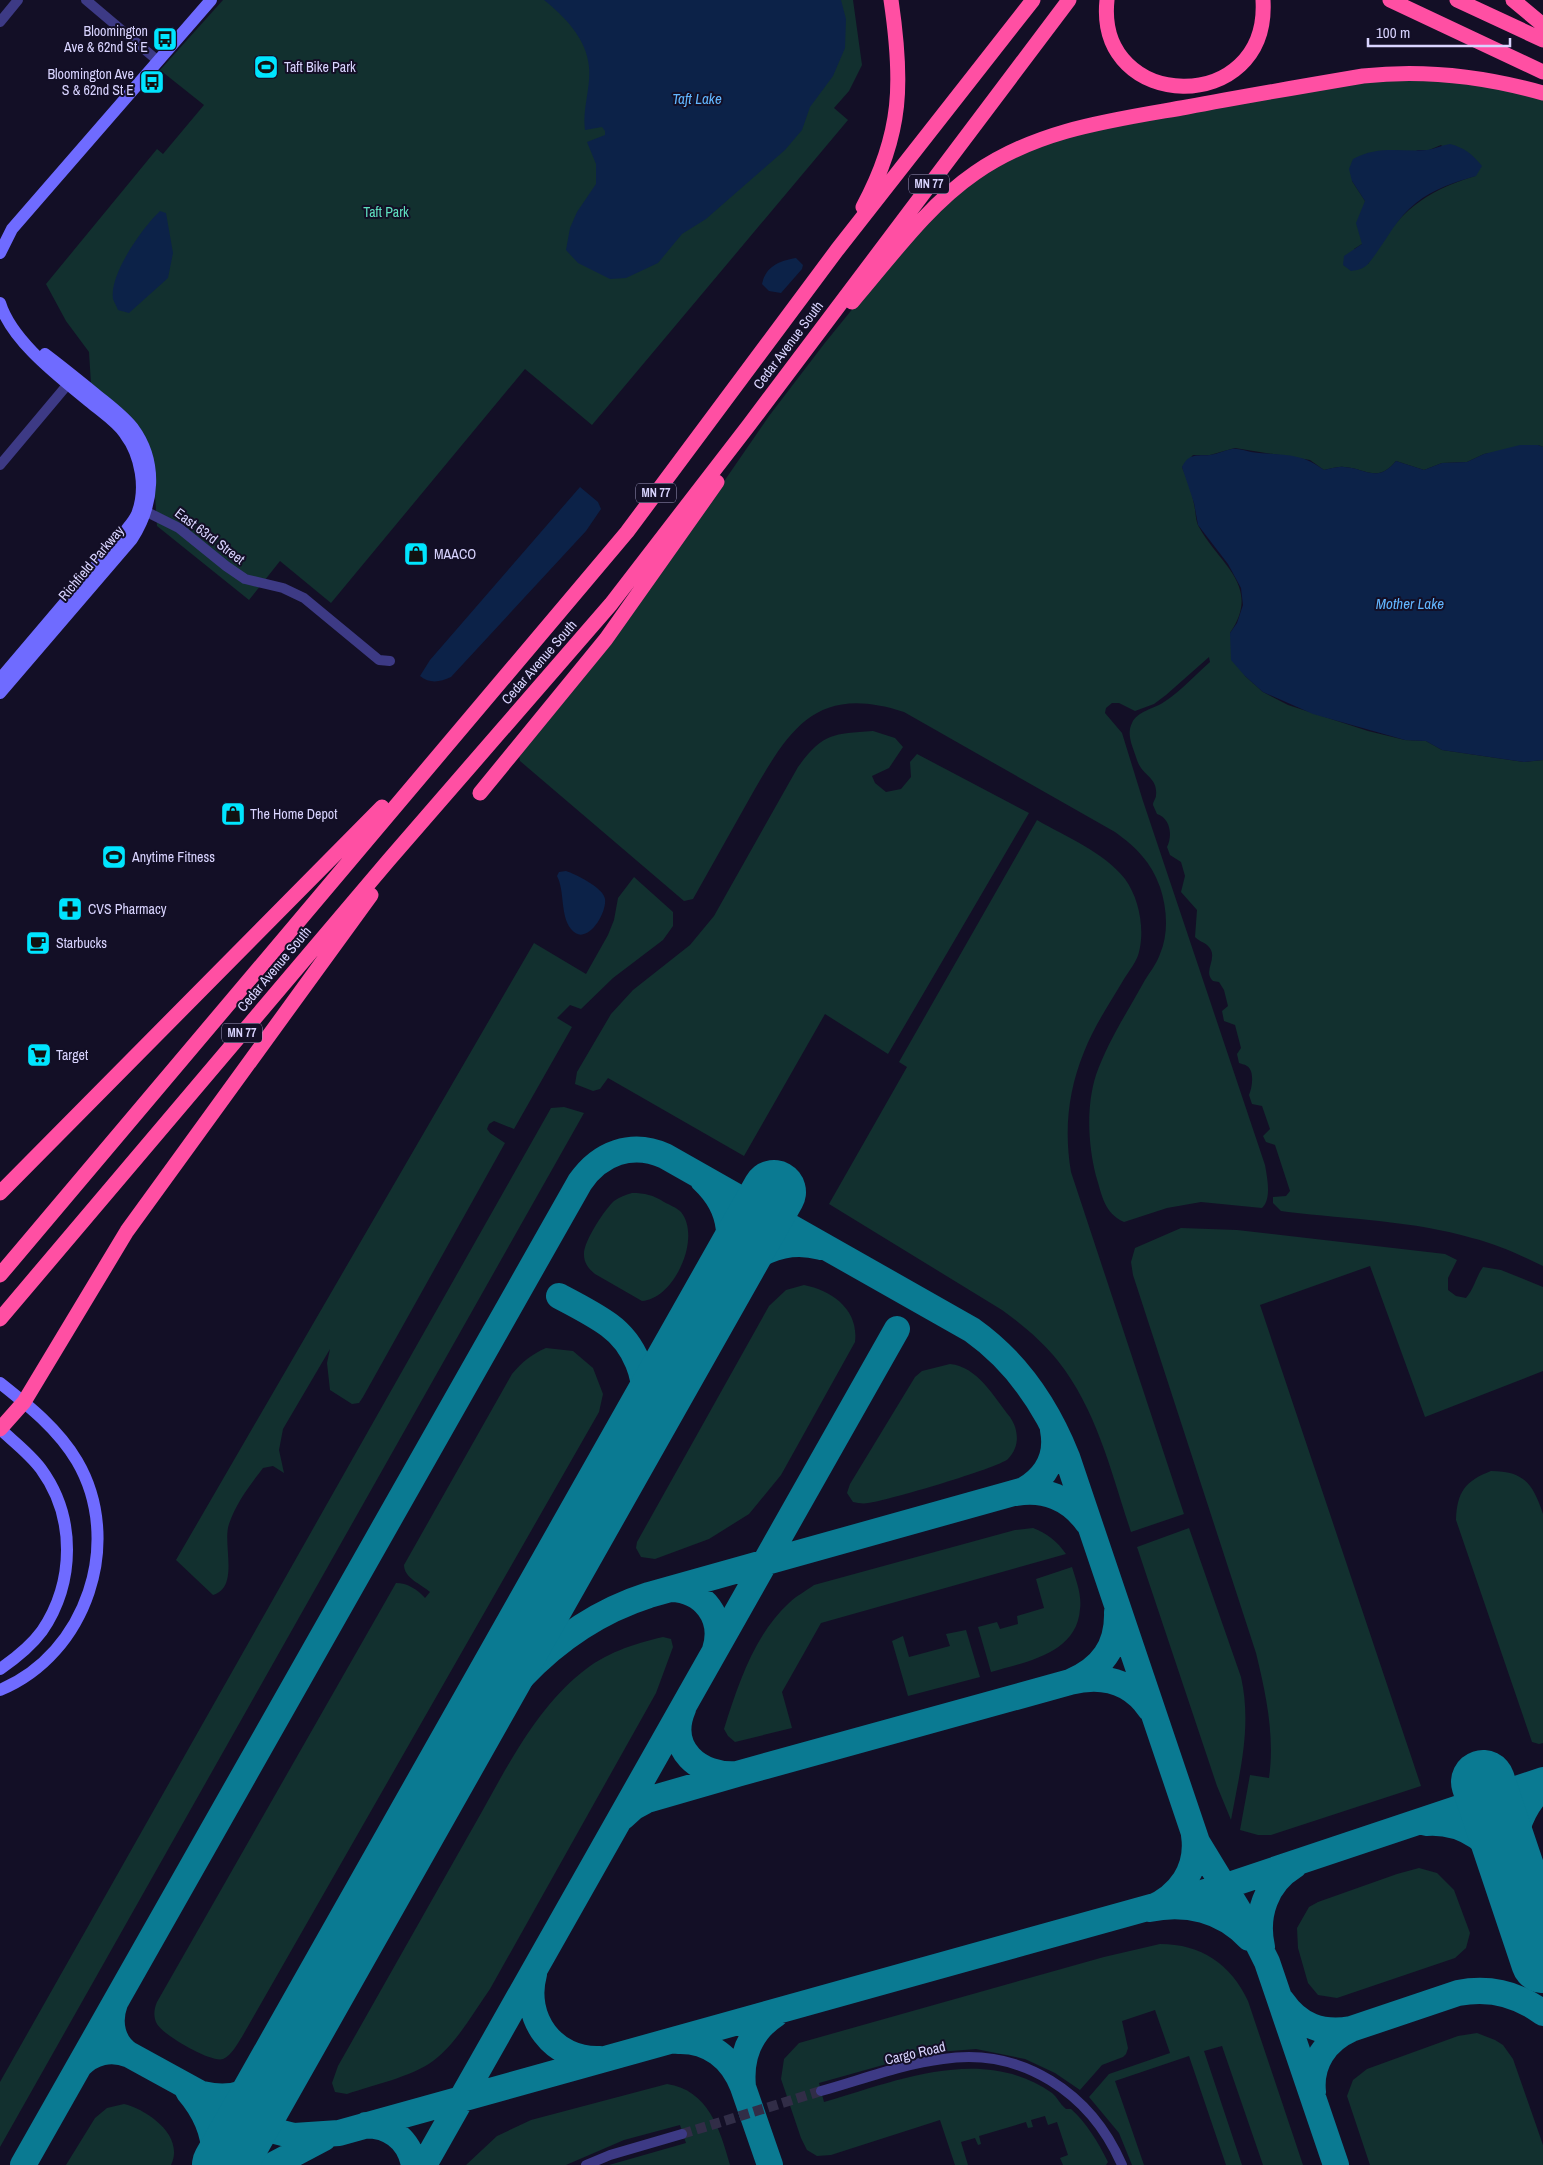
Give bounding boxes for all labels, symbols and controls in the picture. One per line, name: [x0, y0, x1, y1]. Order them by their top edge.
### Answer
scale bar: [1368, 15, 1510, 47]
place label: Bloomington Ave & 62nd St E: [63, 22, 148, 56]
text: 100 m: [1376, 22, 1410, 43]
bus stop icon: Bloomington Ave & 62nd St E: [152, 26, 178, 52]
sports icon: Taft Bike Park: [253, 54, 279, 80]
place label: Taft Bike Park: [284, 58, 356, 76]
place label: Bloomington Ave S & 62nd St E: [47, 65, 134, 99]
bus stop icon: Bloomington Ave S & 62nd St E: [139, 69, 165, 95]
water label: Taft Lake: [672, 88, 722, 109]
road number: MN 77: [909, 174, 949, 193]
park label: Taft Park: [363, 203, 409, 221]
street label: Cedar Avenue South: [749, 297, 827, 393]
road number: MN 77: [636, 483, 676, 502]
street label: East 63rd Street: [171, 504, 249, 568]
street label: Richfield Parkway: [54, 522, 128, 604]
shop icon: MAACO: [403, 541, 429, 567]
place label: MAACO: [434, 545, 476, 563]
water label: Mother Lake: [1376, 593, 1444, 614]
street label: Cedar Avenue South: [498, 616, 580, 708]
shop icon: The Home Depot: [220, 801, 246, 827]
place label: The Home Depot: [250, 805, 337, 823]
sports icon: Anytime Fitness: [101, 844, 127, 870]
place label: Anytime Fitness: [131, 848, 215, 866]
pharmacy icon: CVS Pharmacy: [57, 896, 83, 922]
place label: CVS Pharmacy: [88, 900, 167, 918]
street label: Cedar Avenue South: [233, 923, 315, 1015]
cafe icon: Starbucks: [25, 930, 51, 956]
place label: Starbucks: [56, 934, 107, 952]
road number: MN 77: [222, 1024, 262, 1042]
supermarket icon: Target: [26, 1042, 52, 1068]
place label: Target: [56, 1046, 88, 1064]
street label: Cargo Road: [883, 2037, 947, 2069]

